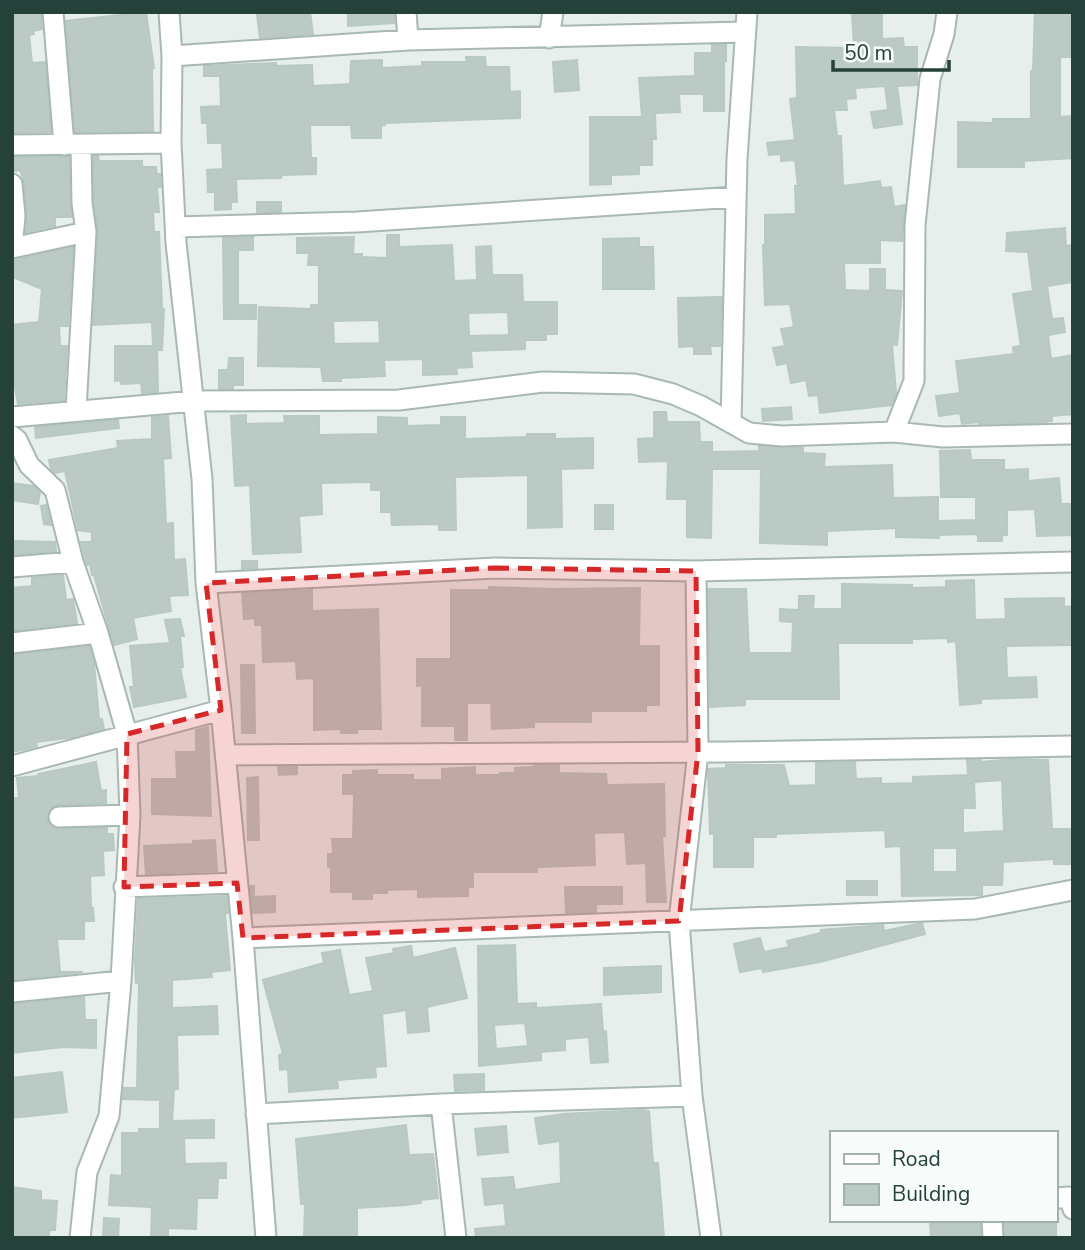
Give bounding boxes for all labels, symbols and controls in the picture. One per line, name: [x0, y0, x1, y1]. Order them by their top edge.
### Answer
scale bar: [833, 28, 948, 72]
text: 50 m: [844, 39, 893, 67]
legend: [830, 1131, 1057, 1222]
text: Road: [892, 1145, 941, 1173]
text: Building: [892, 1180, 970, 1208]

